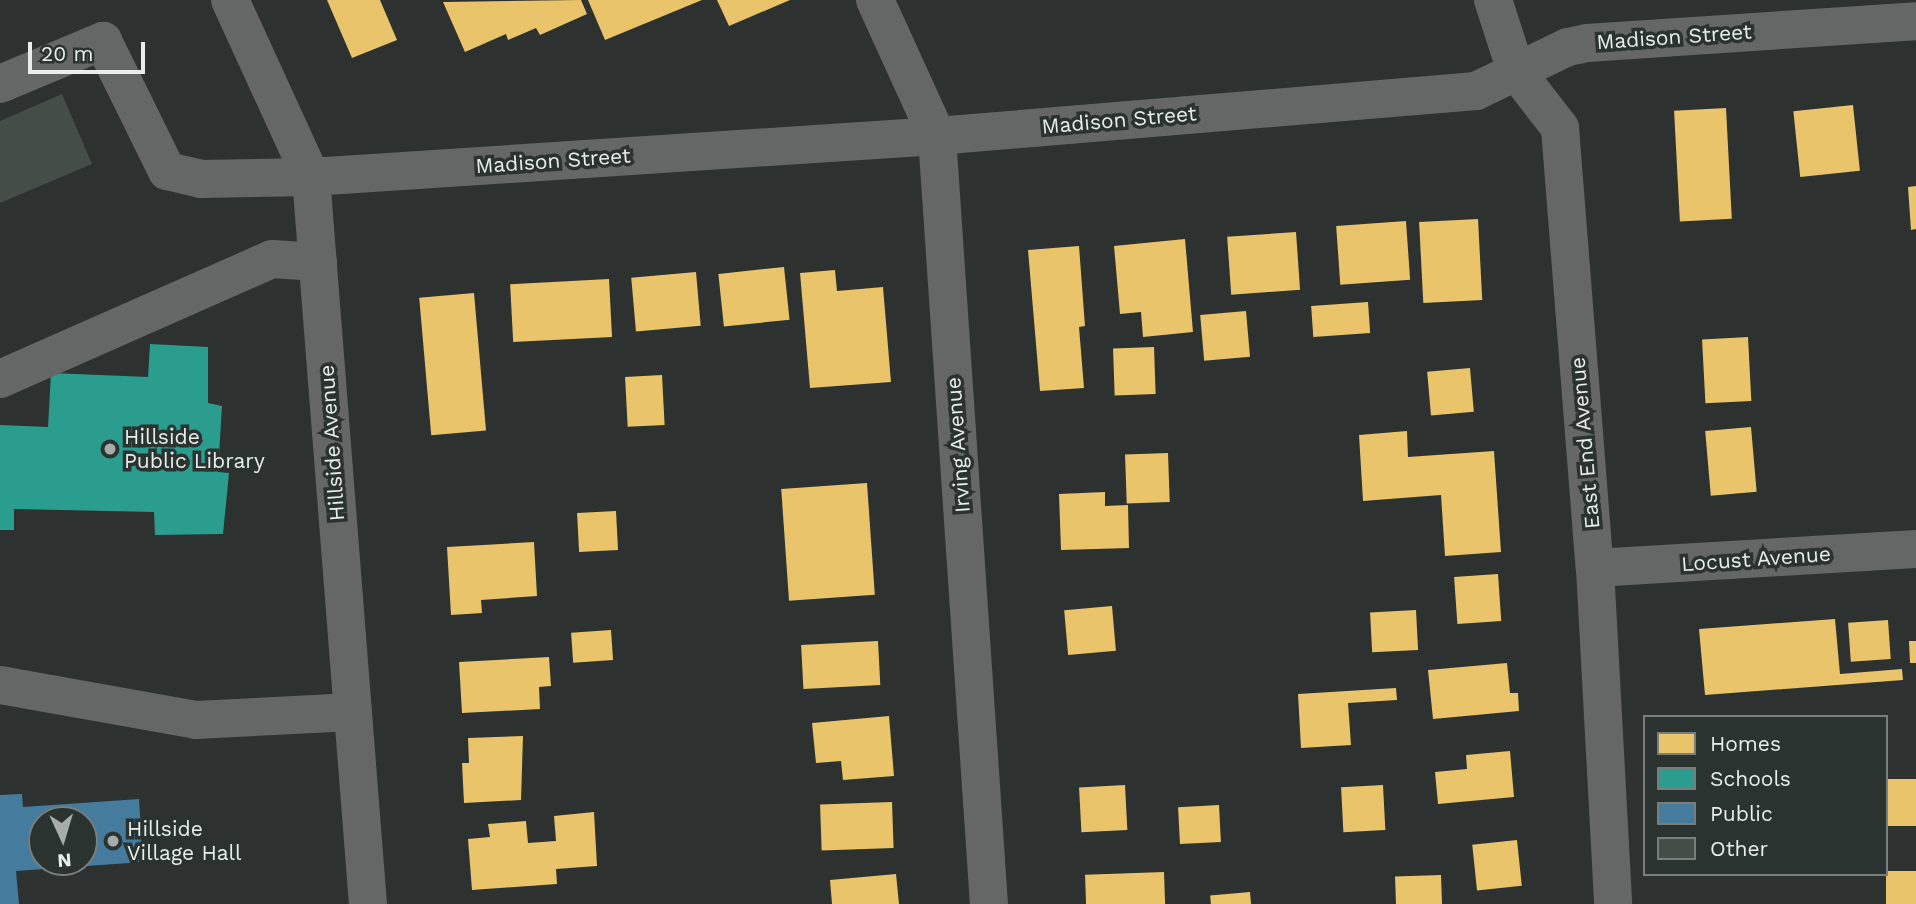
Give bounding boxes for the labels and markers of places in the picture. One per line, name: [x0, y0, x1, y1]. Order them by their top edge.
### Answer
place label: Hillside Public Library: [124, 424, 265, 474]
marker: Hillside Public Library: [102, 441, 118, 457]
place label: Hillside Village Hall: [127, 816, 241, 866]
marker: Hillside Village Hall: [105, 833, 121, 849]

